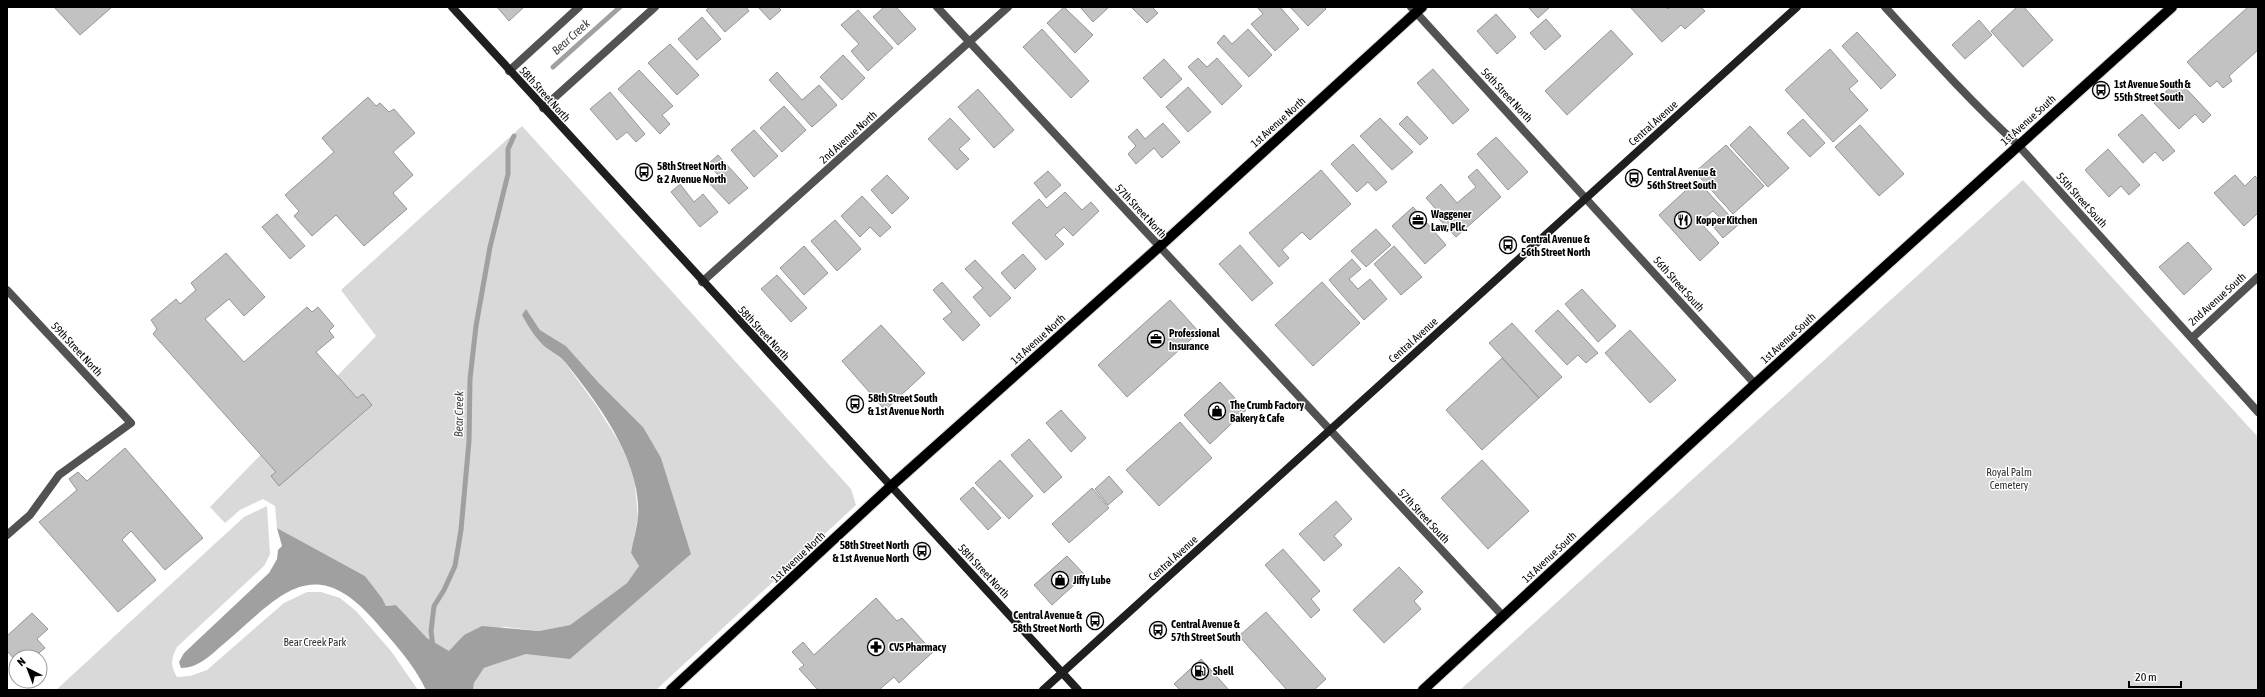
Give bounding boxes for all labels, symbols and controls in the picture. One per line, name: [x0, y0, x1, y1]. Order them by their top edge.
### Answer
water label: Bear Creek: [549, 16, 593, 58]
street label: 58th Street North: [517, 64, 573, 124]
street label: 56th Street North: [1479, 66, 1535, 124]
place label: 1st Avenue South & 55th Street South: [2114, 78, 2191, 103]
bus stop icon: 1st Avenue South & 55th Street South: [2091, 80, 2111, 100]
street label: 1st Avenue South: [1998, 92, 2058, 148]
street label: 1st Avenue North: [1248, 94, 1308, 150]
street label: Central Avenue: [1626, 98, 1680, 148]
street label: 2nd Avenue North: [817, 108, 879, 166]
place label: 58th Street North & 2 Avenue North: [657, 160, 726, 185]
bus stop icon: 58th Street North & 2 Avenue North: [634, 162, 654, 182]
place label: Central Avenue & 56th Street South: [1647, 166, 1717, 191]
bus stop icon: Central Avenue & 56th Street South: [1624, 168, 1644, 188]
street label: 55th Street South: [2054, 170, 2110, 230]
street label: 57th Street North: [1113, 182, 1169, 240]
place label: Waggener Law, Pllc.: [1430, 208, 1472, 233]
office icon: Waggener Law, Pllc.: [1408, 210, 1428, 230]
restaurant icon: Kopper Kitchen: [1673, 210, 1693, 230]
place label: Kopper Kitchen: [1696, 214, 1757, 226]
place label: Central Avenue & 56th Street North: [1521, 233, 1590, 258]
bus stop icon: Central Avenue & 56th Street North: [1498, 235, 1518, 255]
street label: 56th Street South: [1651, 254, 1707, 314]
street label: 2nd Avenue South: [2186, 270, 2248, 328]
street label: 58th Street North: [736, 304, 792, 362]
street label: 1st Avenue South: [1758, 310, 1818, 366]
street label: 1st Avenue North: [1008, 311, 1068, 367]
street label: Central Avenue: [1386, 315, 1440, 365]
street label: 59th Street North: [49, 320, 105, 378]
place label: Professional Insurance: [1169, 327, 1221, 352]
office icon: Professional Insurance: [1146, 329, 1166, 349]
water label: Bear Creek: [452, 390, 466, 437]
place label: 58th Street South & 1st Avenue North: [868, 392, 944, 417]
bus stop icon: 58th Street South & 1st Avenue North: [845, 394, 865, 414]
place label: The Crumb Factory Bakery & Cafe: [1230, 399, 1304, 424]
shop icon: The Crumb Factory Bakery & Cafe: [1207, 401, 1227, 421]
park label: Royal Palm Cemetery: [1986, 466, 2032, 491]
street label: 57th Street South: [1396, 486, 1452, 546]
street label: 1st Avenue North: [769, 529, 827, 585]
street label: 1st Avenue South: [1520, 529, 1578, 585]
street label: Central Avenue: [1146, 533, 1200, 583]
place label: 58th Street North & 1st Avenue North: [833, 539, 909, 564]
bus stop icon: 58th Street North & 1st Avenue North: [912, 541, 932, 561]
street label: 58th Street North: [956, 542, 1012, 600]
shop icon: Jiffy Lube: [1050, 570, 1070, 590]
place label: Jiffy Lube: [1072, 574, 1111, 586]
place label: Central Avenue & 58th Street North: [1013, 609, 1082, 634]
bus stop icon: Central Avenue & 58th Street North: [1085, 611, 1105, 631]
place label: Central Avenue & 57th Street South: [1171, 618, 1241, 643]
bus stop icon: Central Avenue & 57th Street South: [1148, 620, 1168, 640]
park label: Bear Creek Park: [284, 636, 347, 648]
pharmacy icon: CVS Pharmacy: [866, 637, 886, 657]
place label: CVS Pharmacy: [889, 641, 947, 653]
north arrow: [8, 649, 48, 689]
text: N: [15, 655, 28, 668]
fuel station icon: Shell: [1190, 661, 1210, 681]
scale bar: [2129, 663, 2181, 689]
place label: Shell: [1213, 665, 1235, 677]
text: 20 m: [2135, 670, 2157, 684]

